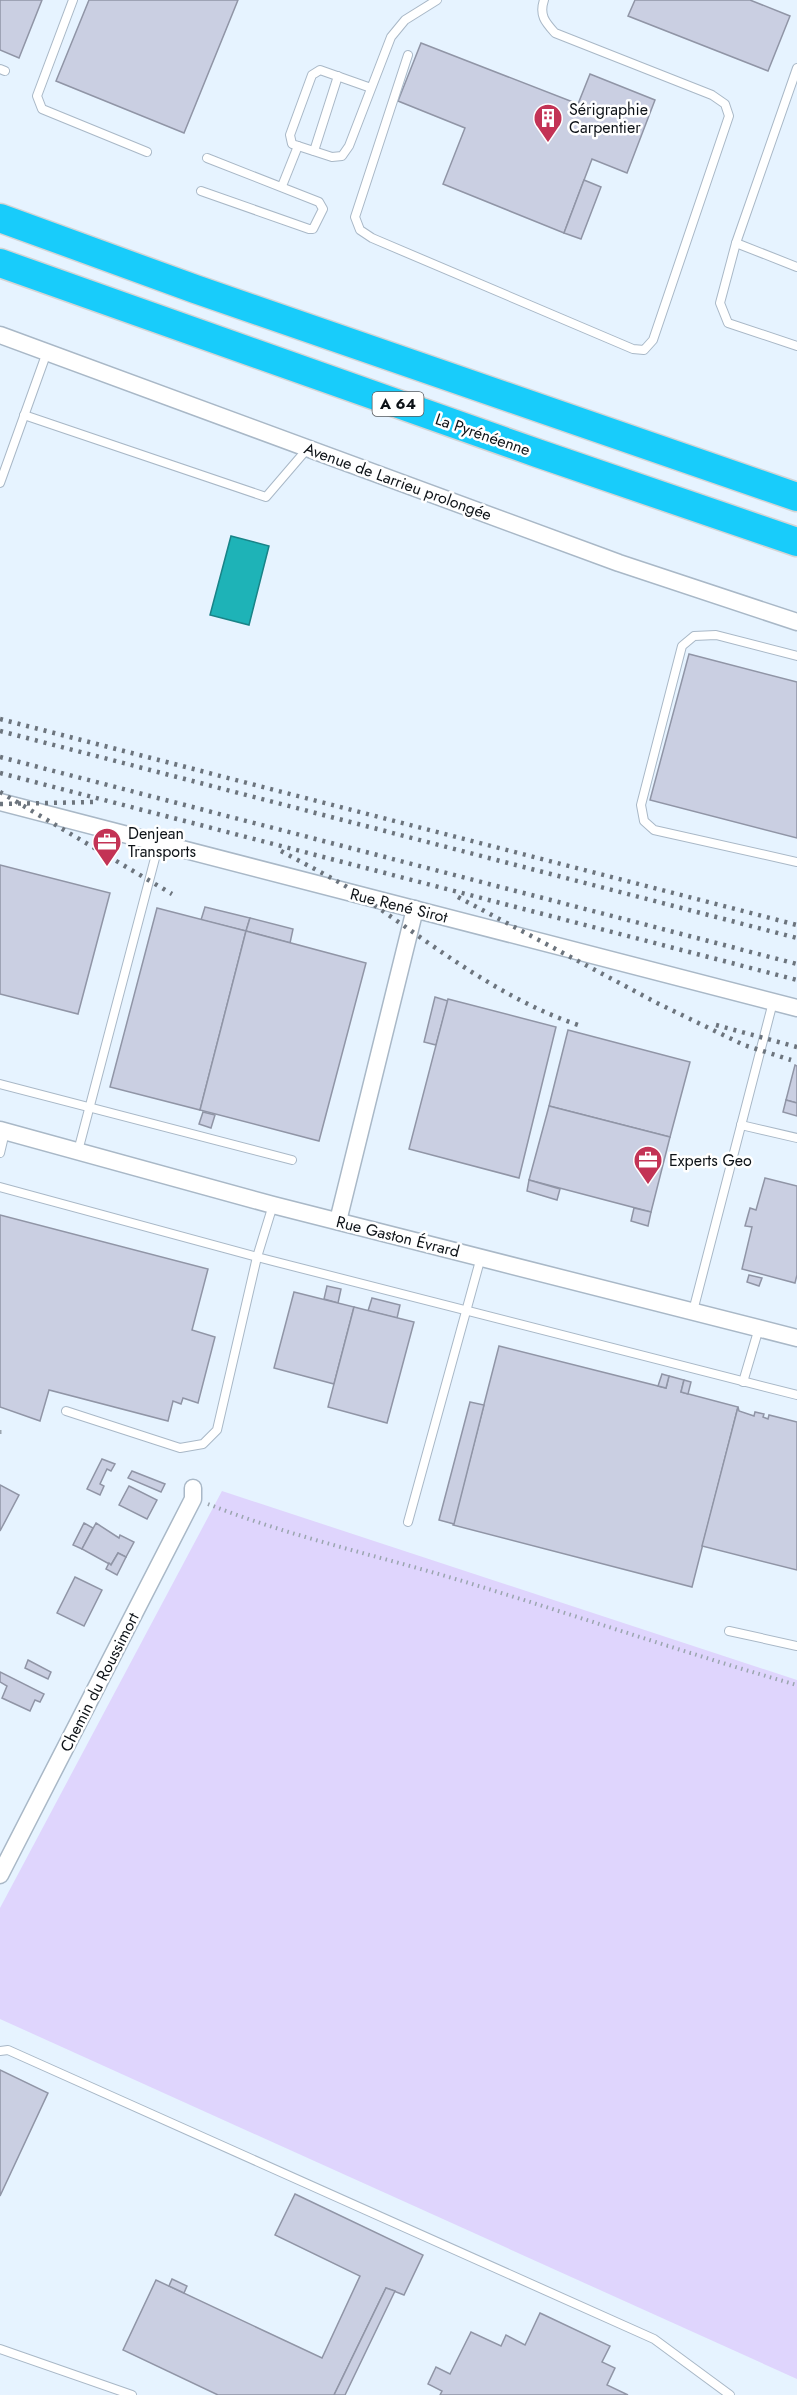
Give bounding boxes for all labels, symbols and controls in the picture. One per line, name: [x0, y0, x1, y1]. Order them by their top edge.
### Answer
place label: Sérigraphie Carpentier: [569, 98, 648, 139]
building icon: Sérigraphie Carpentier: [532, 102, 564, 144]
road number: A 64: [372, 392, 424, 416]
street label: La Pyrénéenne: [432, 407, 533, 461]
street label: Avenue de Larrieu prolongée: [301, 437, 495, 526]
place label: Denjean Transports: [128, 822, 196, 863]
office icon: Denjean Transports: [91, 826, 123, 868]
street label: Rue René Sirot: [348, 882, 450, 929]
office icon: Experts Geo: [632, 1144, 664, 1186]
place label: Experts Geo: [669, 1149, 752, 1172]
street label: Rue Gaston Évrard: [334, 1210, 462, 1263]
street label: Chemin du Roussimort: [54, 1609, 145, 1756]

